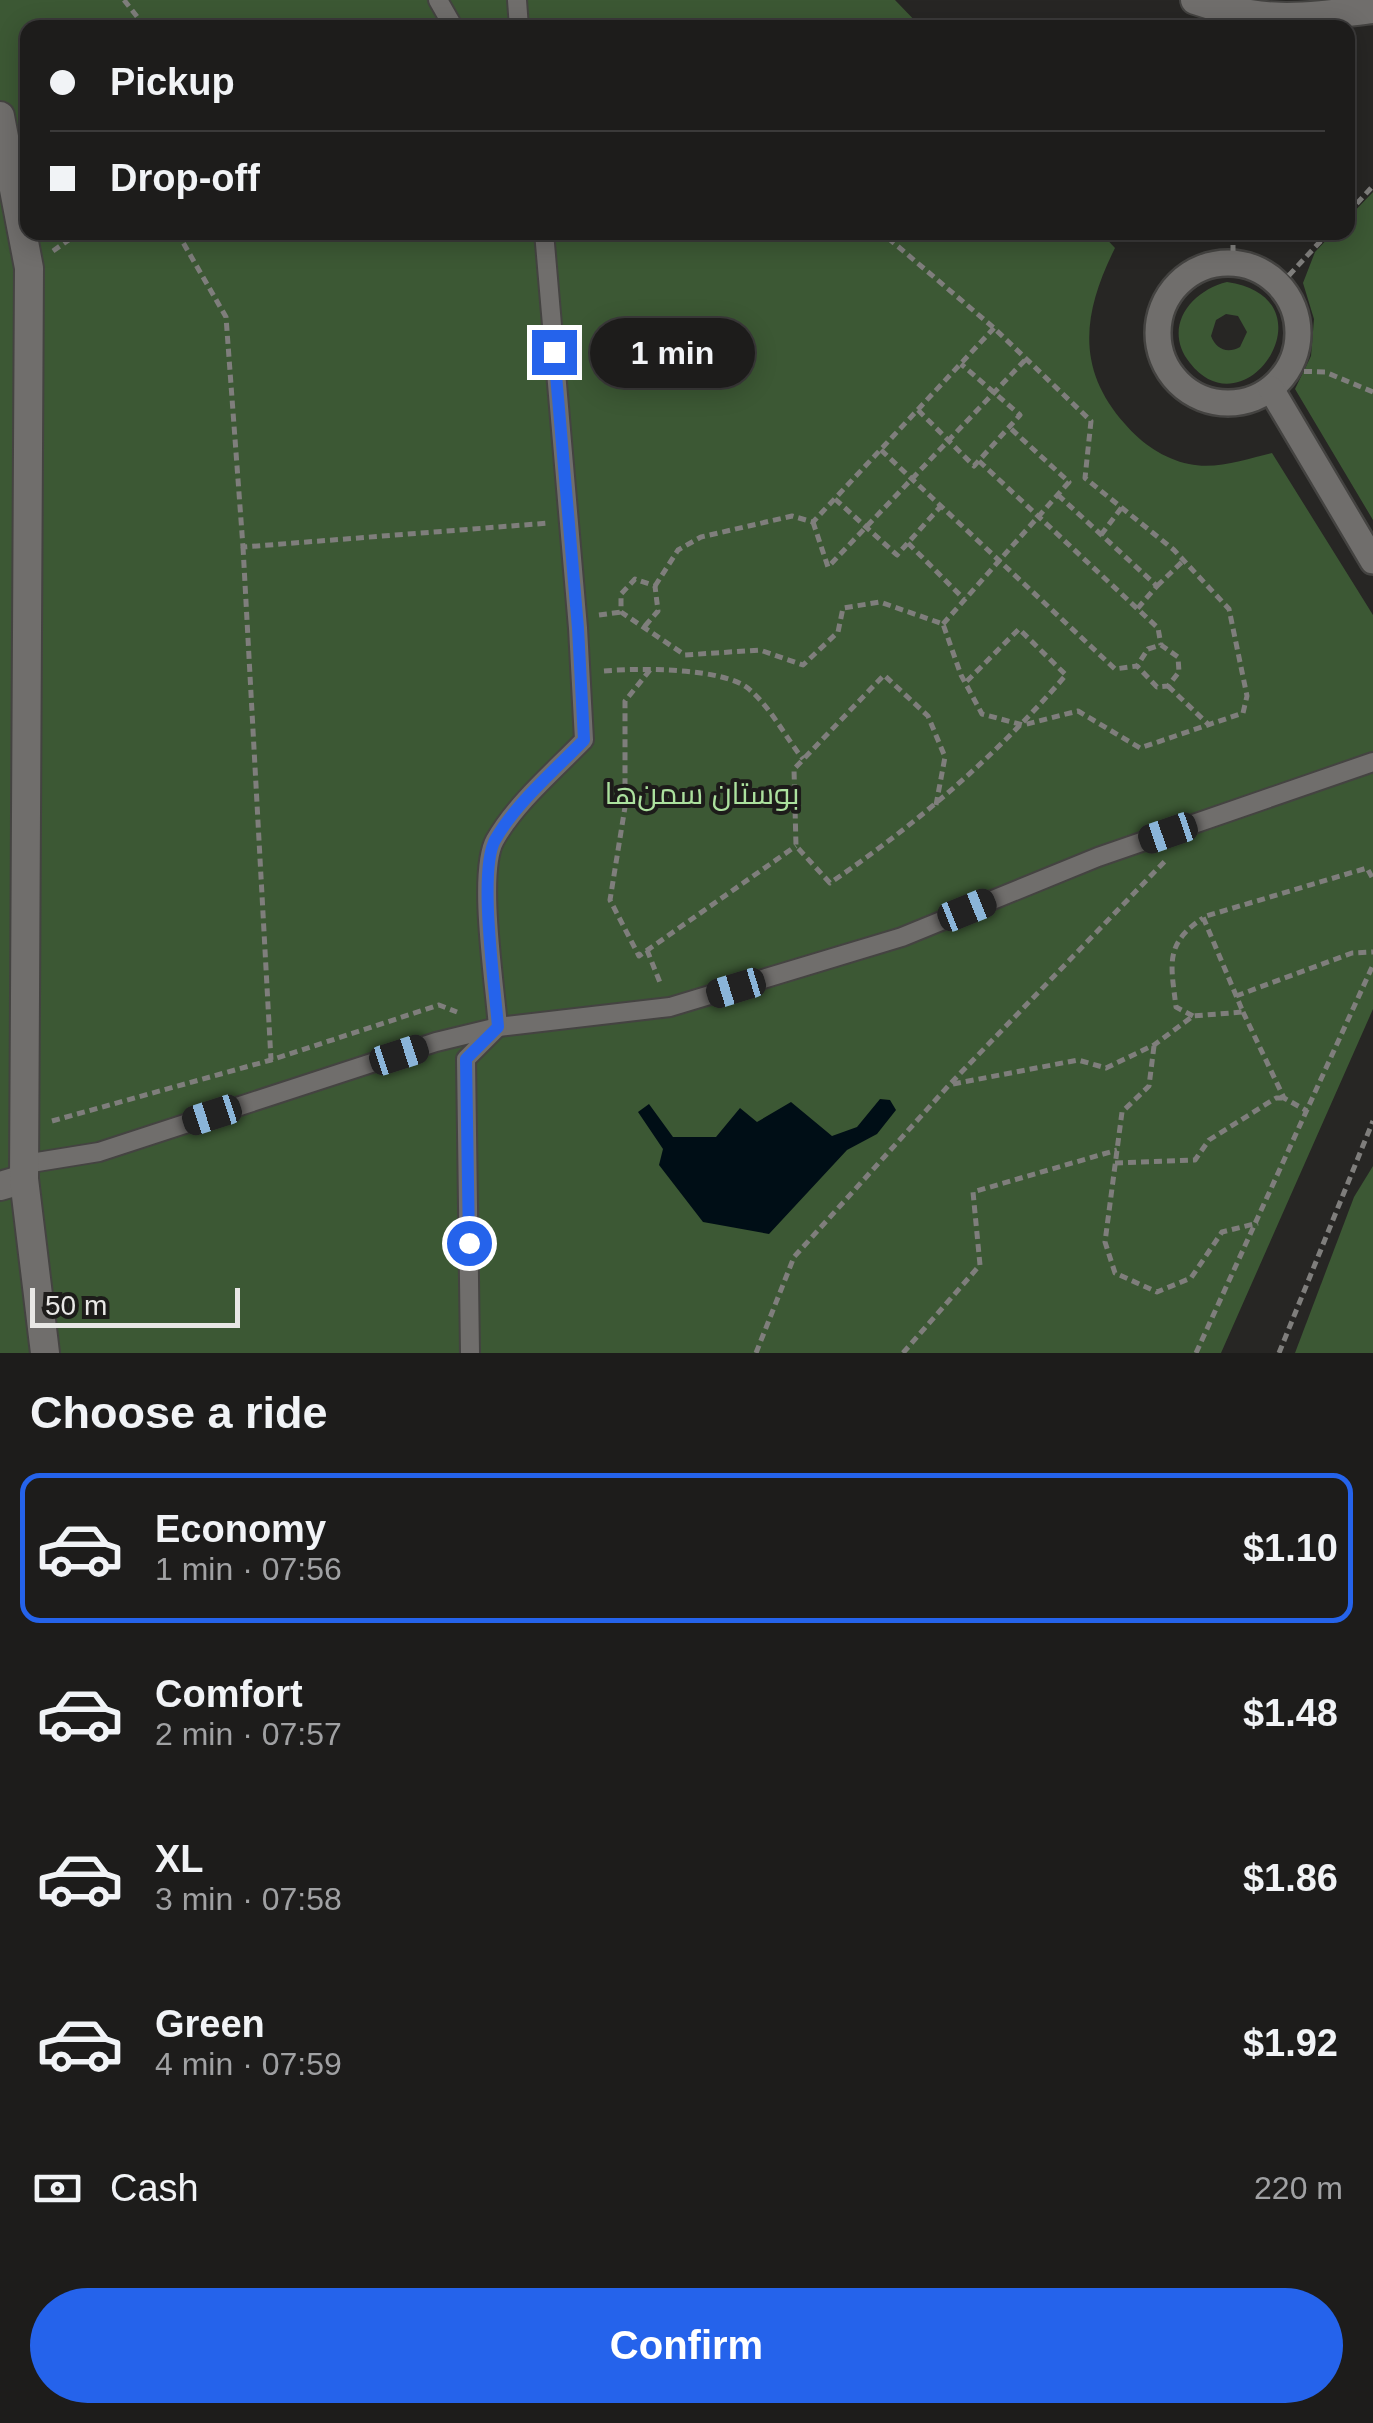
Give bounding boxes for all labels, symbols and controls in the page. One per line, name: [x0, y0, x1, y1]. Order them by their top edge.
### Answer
text: Pickup: [110, 61, 235, 103]
text: Drop-off: [110, 157, 260, 199]
callout: 1 min: [589, 317, 754, 387]
route end: [532, 330, 577, 375]
text: 1 min: [631, 335, 714, 371]
park label: بوستان سمن‌ها: [605, 777, 799, 812]
car: [1135, 809, 1201, 857]
car: [934, 885, 1000, 935]
car: [703, 965, 769, 1011]
car: [366, 1031, 432, 1079]
car: [179, 1091, 245, 1139]
route start: [447, 1221, 492, 1266]
scale bar: [30, 1283, 240, 1328]
text: 50 m: [45, 1290, 107, 1321]
text: Choose a ride: [30, 1387, 328, 1438]
icon: car: [35, 1503, 125, 1593]
text: Economy: [155, 1508, 326, 1550]
text: $1.10: [1243, 1527, 1338, 1569]
text: 1 min · 07:56: [155, 1551, 342, 1587]
icon: car: [35, 1668, 125, 1758]
text: Comfort: [155, 1673, 303, 1715]
text: $1.48: [1243, 1692, 1338, 1734]
text: 2 min · 07:57: [155, 1716, 342, 1752]
icon: car: [35, 1833, 125, 1923]
text: XL: [155, 1838, 204, 1880]
text: $1.86: [1243, 1857, 1338, 1899]
text: 3 min · 07:58: [155, 1881, 342, 1917]
icon: car: [35, 1998, 125, 2088]
text: Green: [155, 2003, 265, 2045]
text: $1.92: [1243, 2022, 1338, 2064]
text: 4 min · 07:59: [155, 2046, 342, 2082]
icon: cash: [30, 2161, 85, 2216]
text: Cash: [110, 2167, 199, 2209]
text: 220 m: [1254, 2170, 1343, 2206]
button: Confirm: [30, 2288, 1343, 2403]

